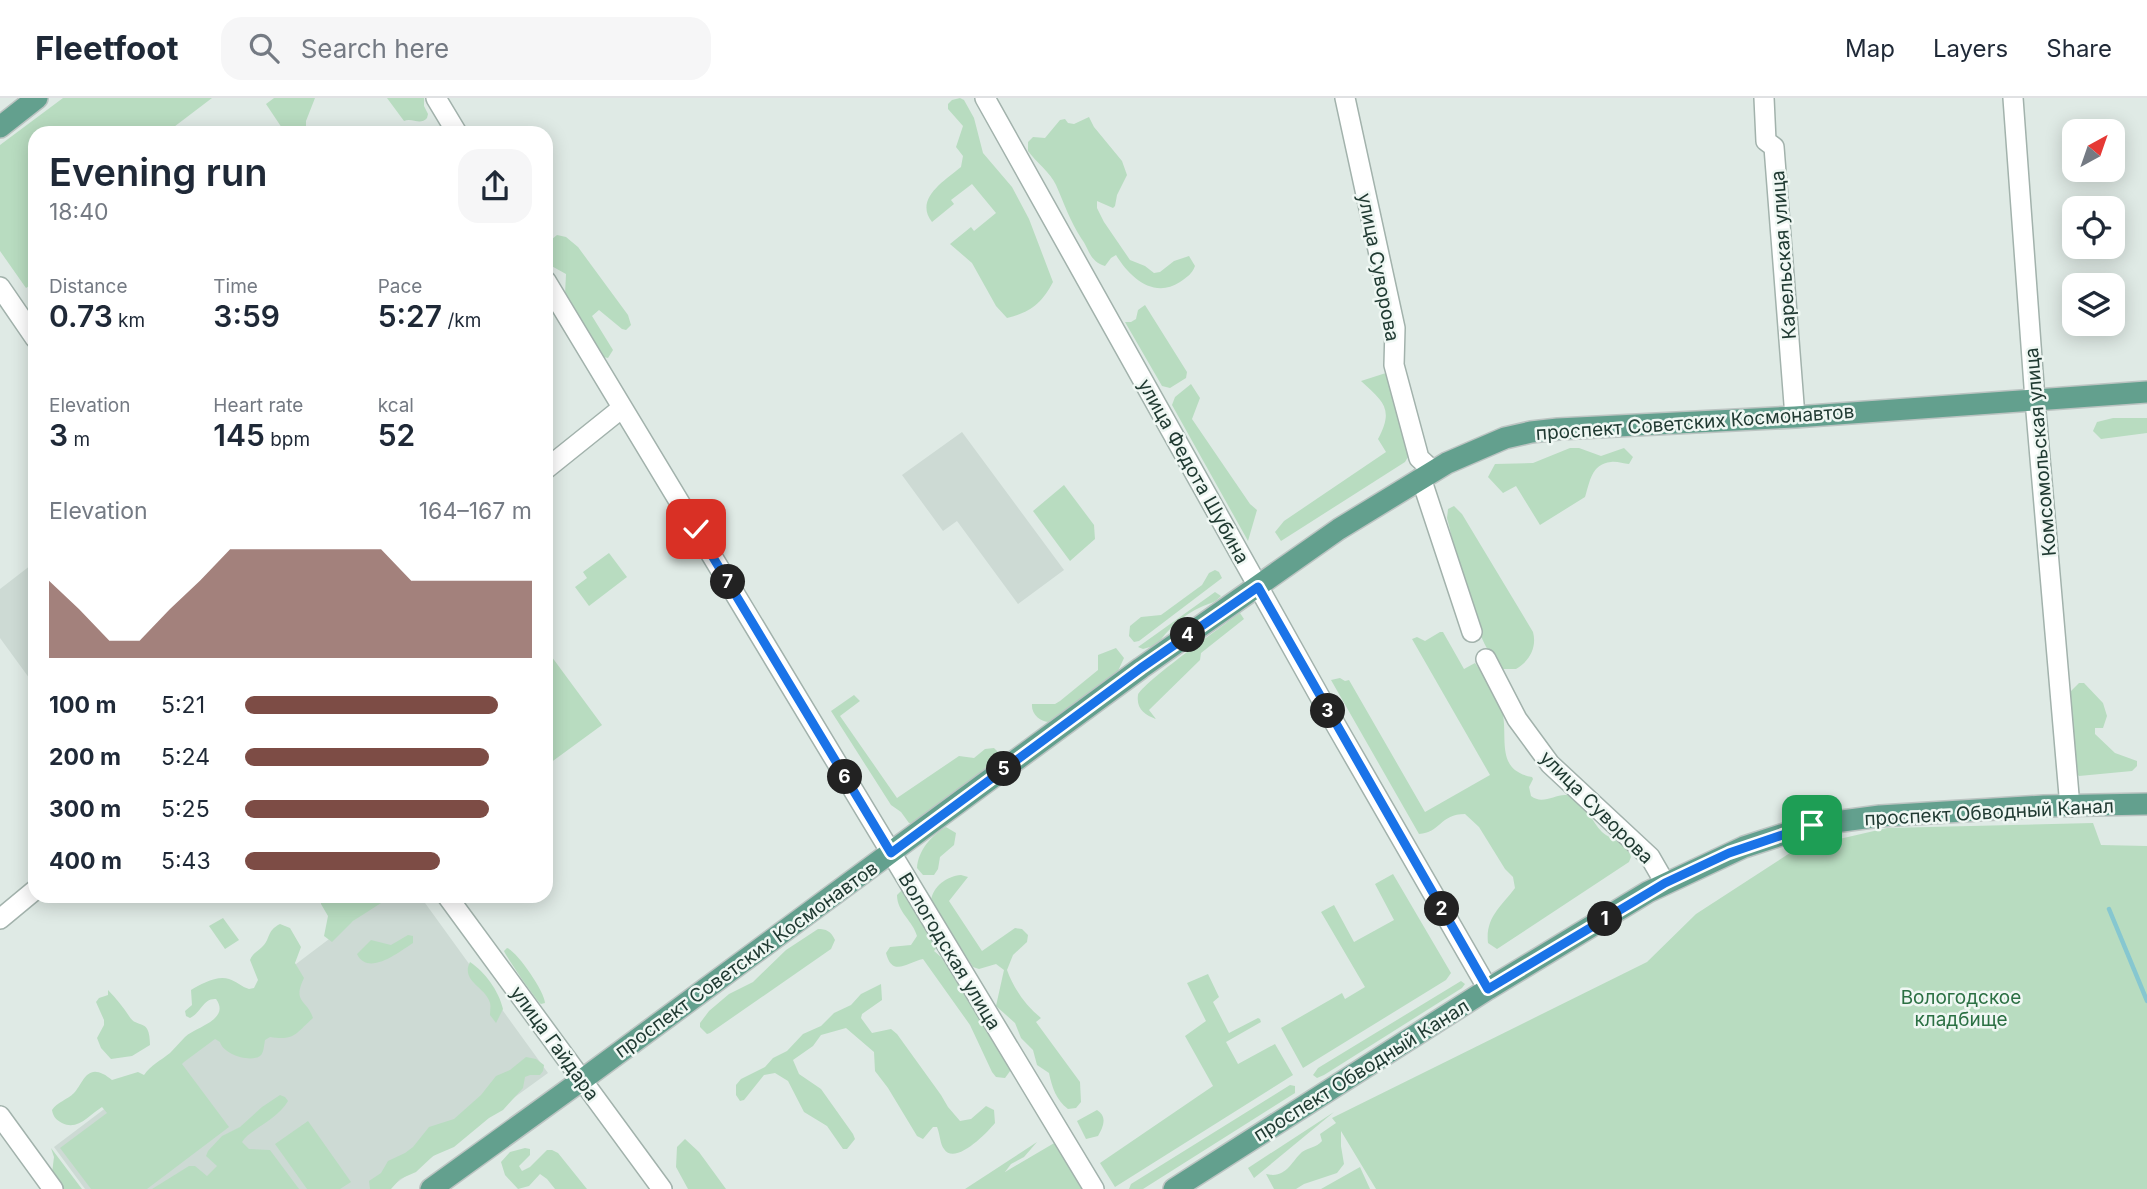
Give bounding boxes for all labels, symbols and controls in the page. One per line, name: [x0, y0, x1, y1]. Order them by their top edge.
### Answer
search box: [221, 17, 711, 80]
text: Fleetfoot: [35, 28, 179, 68]
icon: search: [245, 29, 283, 67]
text: Search here: [301, 33, 449, 64]
text: Map: [1845, 34, 1895, 63]
text: Layers: [1933, 34, 2008, 63]
text: Share: [2046, 34, 2112, 63]
north arrow: [2062, 119, 2124, 182]
map controls: [2062, 119, 2125, 336]
text: Evening run: [49, 149, 267, 195]
button: share: [458, 149, 532, 223]
street label: Карельская улица: [1766, 170, 1801, 340]
street label: улица Суворова: [1353, 191, 1404, 343]
button: locate: [2062, 196, 2125, 259]
text: 18:40: [49, 198, 109, 226]
button: layers: [2062, 273, 2125, 336]
text: Distance: [49, 275, 127, 298]
text: Time: [213, 275, 258, 298]
text: Pace: [378, 275, 422, 298]
text: 0.73: [49, 298, 113, 334]
text: 3:59: [213, 298, 280, 334]
text: 5:27: [378, 298, 442, 334]
text: km: [113, 309, 145, 332]
text: /km: [442, 309, 481, 332]
street label: Комсомольская улица: [2020, 347, 2061, 557]
street label: улица Федота Шубина: [1133, 375, 1254, 568]
text: Elevation: [49, 394, 130, 417]
text: Heart rate: [213, 394, 303, 417]
text: kcal: [378, 394, 414, 417]
street label: проспект Советских Космонавтов: [1535, 400, 1855, 445]
text: 3: [49, 417, 68, 453]
text: 145: [213, 417, 265, 453]
text: 52: [378, 417, 415, 453]
text: m: [68, 428, 90, 451]
text: bpm: [265, 428, 310, 451]
text: Elevation: [49, 497, 148, 525]
text: 164–167 m: [419, 497, 532, 525]
pin: [666, 499, 726, 559]
icon: check: [677, 510, 715, 548]
pin: 7: [710, 564, 746, 600]
text: 7: [722, 570, 733, 593]
pin: 4: [1170, 618, 1206, 652]
text: 4: [1181, 623, 1194, 646]
text: 100 m: [49, 691, 116, 719]
text: 5:21: [161, 691, 205, 719]
pin: 3: [1310, 694, 1346, 728]
text: 3: [1321, 699, 1334, 722]
text: 200 m: [49, 743, 121, 771]
text: 5:24: [161, 743, 210, 771]
street label: улица Суворова: [1535, 746, 1658, 869]
pin: 5: [986, 752, 1021, 786]
text: 5: [997, 757, 1010, 780]
pin: 6: [828, 760, 862, 794]
text: 6: [838, 765, 851, 788]
street label: проспект Обводный Канал: [1864, 794, 2114, 831]
text: 300 m: [49, 795, 121, 823]
text: 5:25: [161, 795, 210, 823]
pin: [1782, 795, 1842, 855]
icon: arrive: [1793, 806, 1831, 844]
text: 400 m: [49, 847, 122, 875]
text: 5:43: [161, 847, 211, 875]
street label: проспект Советских Космонавтов: [610, 856, 882, 1062]
street label: Вологодская улица: [894, 869, 1006, 1034]
pin: 2: [1424, 892, 1460, 926]
text: 2: [1436, 897, 1447, 920]
pin: 1: [1588, 902, 1622, 936]
text: 1: [1600, 907, 1609, 930]
street label: улица Гайдара: [505, 982, 604, 1105]
park label: Вологодское кладбище: [1901, 986, 2021, 1031]
street label: проспект Обводный Канал: [1249, 995, 1473, 1146]

